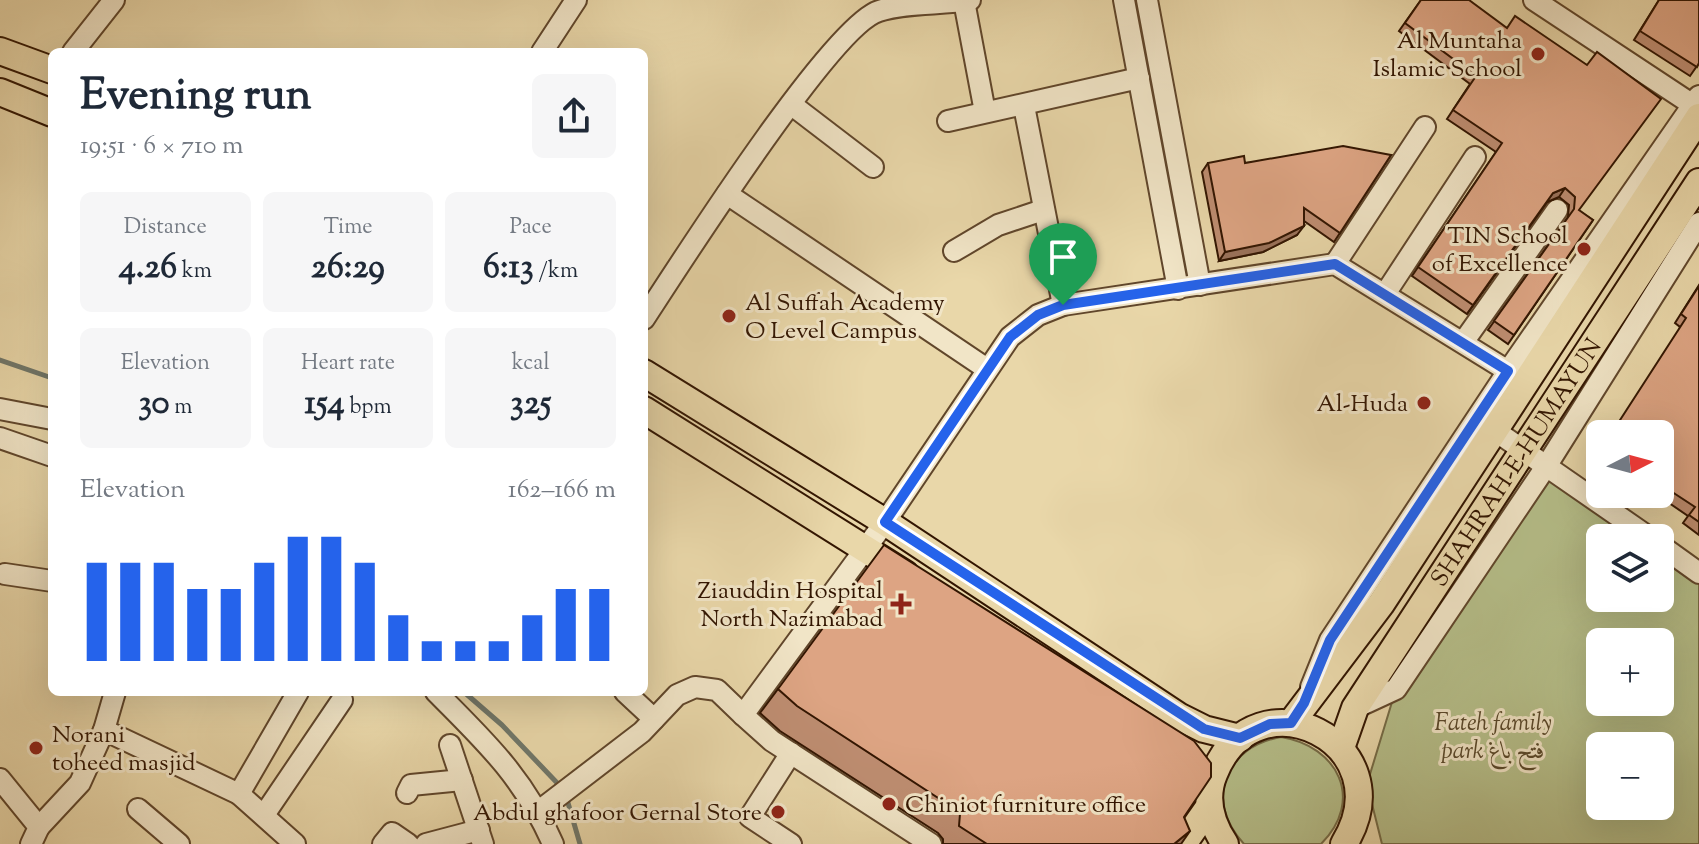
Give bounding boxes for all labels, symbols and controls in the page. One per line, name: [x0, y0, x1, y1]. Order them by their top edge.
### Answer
place label: Al Muntaha Islamic School: [1373, 25, 1522, 87]
marker: Al Muntaha Islamic School: [1529, 45, 1547, 63]
text: Evening run: [80, 66, 312, 129]
button: share: [532, 74, 616, 158]
text: 19:51 · 6 × 710 m: [80, 128, 243, 165]
text: Distance: [124, 212, 207, 244]
text: Time: [324, 212, 372, 244]
text: Pace: [510, 212, 552, 244]
place label: TIN School of Excellence: [1432, 220, 1568, 282]
pin: [1029, 223, 1097, 305]
icon: arrive: [1041, 235, 1085, 279]
marker: TIN School of Excellence: [1575, 240, 1593, 258]
text: 4.26: [119, 244, 177, 293]
text: 26:29: [311, 244, 385, 293]
text: 6:13: [483, 244, 534, 293]
text: km: [177, 256, 212, 288]
text: /km: [534, 256, 578, 288]
place label: Al Suffah Academy O Level Campus: [745, 287, 945, 349]
marker: Al Suffah Academy O Level Campus: [720, 307, 738, 325]
street label: SHAHRAH-E-HUMAYUN: [1424, 332, 1611, 594]
text: Elevation: [121, 348, 210, 380]
text: Heart rate: [301, 348, 395, 380]
text: kcal: [512, 348, 550, 380]
text: 30: [138, 380, 170, 429]
text: 154: [304, 380, 345, 429]
text: 325: [510, 380, 551, 429]
place label: Al-Huda: [1316, 388, 1408, 422]
text: m: [170, 392, 192, 424]
text: bpm: [345, 392, 392, 424]
marker: Al-Huda: [1415, 394, 1433, 412]
north arrow: [1586, 420, 1674, 508]
map controls: [1586, 420, 1674, 820]
text: Elevation: [80, 472, 185, 509]
text: 162–166 m: [508, 472, 616, 509]
button: layers: [1586, 524, 1674, 612]
place label: Ziauddin Hospital North Nazimabad: [698, 575, 883, 637]
marker: Ziauddin Hospital North Nazimabad: [890, 593, 912, 615]
button: +: [1586, 628, 1674, 716]
park label: Fateh family park فتح باغ: [1434, 707, 1552, 771]
place label: Norani toheed masjid: [52, 719, 196, 781]
button: −: [1586, 732, 1674, 820]
marker: Norani toheed masjid: [27, 739, 45, 757]
place label: Chiniot furniture office: [905, 789, 1146, 823]
marker: Chiniot furniture office: [880, 795, 898, 813]
place label: Abdul ghafoor Gernal Store: [473, 797, 762, 831]
marker: Abdul ghafoor Gernal Store: [769, 803, 787, 821]

